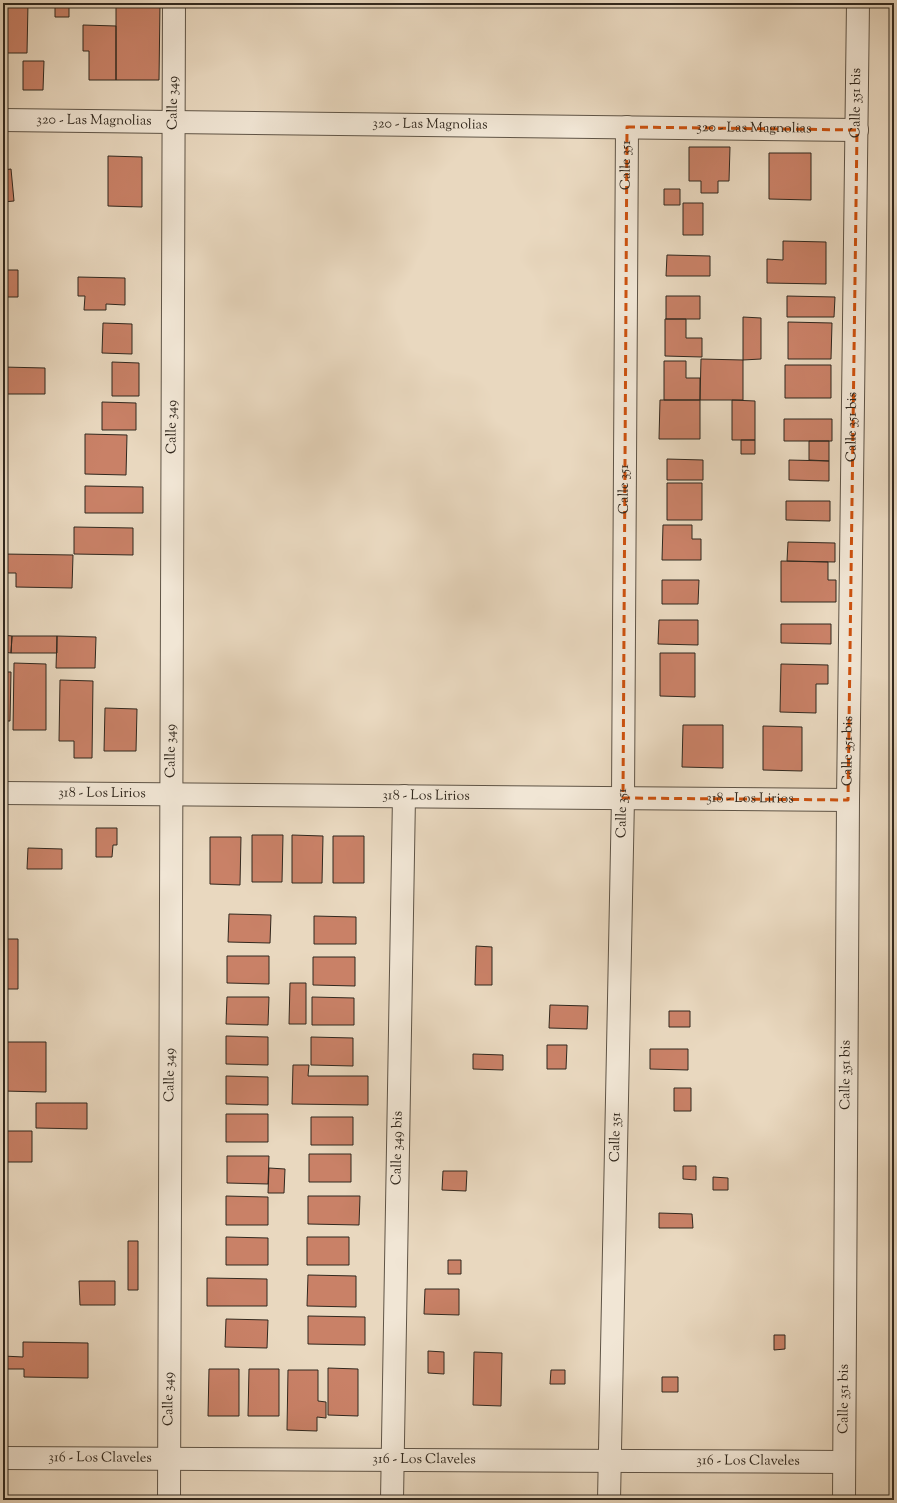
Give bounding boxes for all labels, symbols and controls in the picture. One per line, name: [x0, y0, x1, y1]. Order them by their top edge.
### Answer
street label: Calle 351 bis: [846, 68, 867, 138]
street label: Calle 349: [164, 76, 184, 130]
street label: 320 - Las Magnolias: [36, 110, 152, 132]
street label: 320 - Las Magnolias: [372, 114, 488, 136]
street label: 320 - Las Magnolias: [696, 118, 812, 139]
street label: Calle 351: [617, 140, 637, 190]
street label: Calle 351 bis: [842, 392, 863, 462]
street label: Calle 349: [162, 400, 183, 454]
street label: Calle 351: [615, 464, 635, 514]
street label: Calle 351 bis: [838, 716, 859, 786]
street label: Calle 349: [161, 724, 182, 778]
street label: 318 - Los Lirios: [58, 783, 146, 804]
street label: 318 - Los Lirios: [382, 786, 470, 807]
street label: Calle 351: [612, 788, 633, 838]
street label: 318 - Los Lirios: [706, 789, 794, 810]
street label: Calle 351 bis: [836, 1040, 857, 1110]
street label: Calle 349: [160, 1048, 181, 1102]
street label: Calle 349 bis: [387, 1111, 409, 1185]
street label: Calle 351: [606, 1112, 627, 1162]
street label: Calle 351 bis: [834, 1364, 855, 1434]
street label: Calle 349: [159, 1372, 179, 1426]
street label: 316 - Los Claveles: [48, 1448, 152, 1469]
street label: 316 - Los Claveles: [372, 1450, 476, 1470]
street label: 316 - Los Claveles: [696, 1451, 800, 1472]

